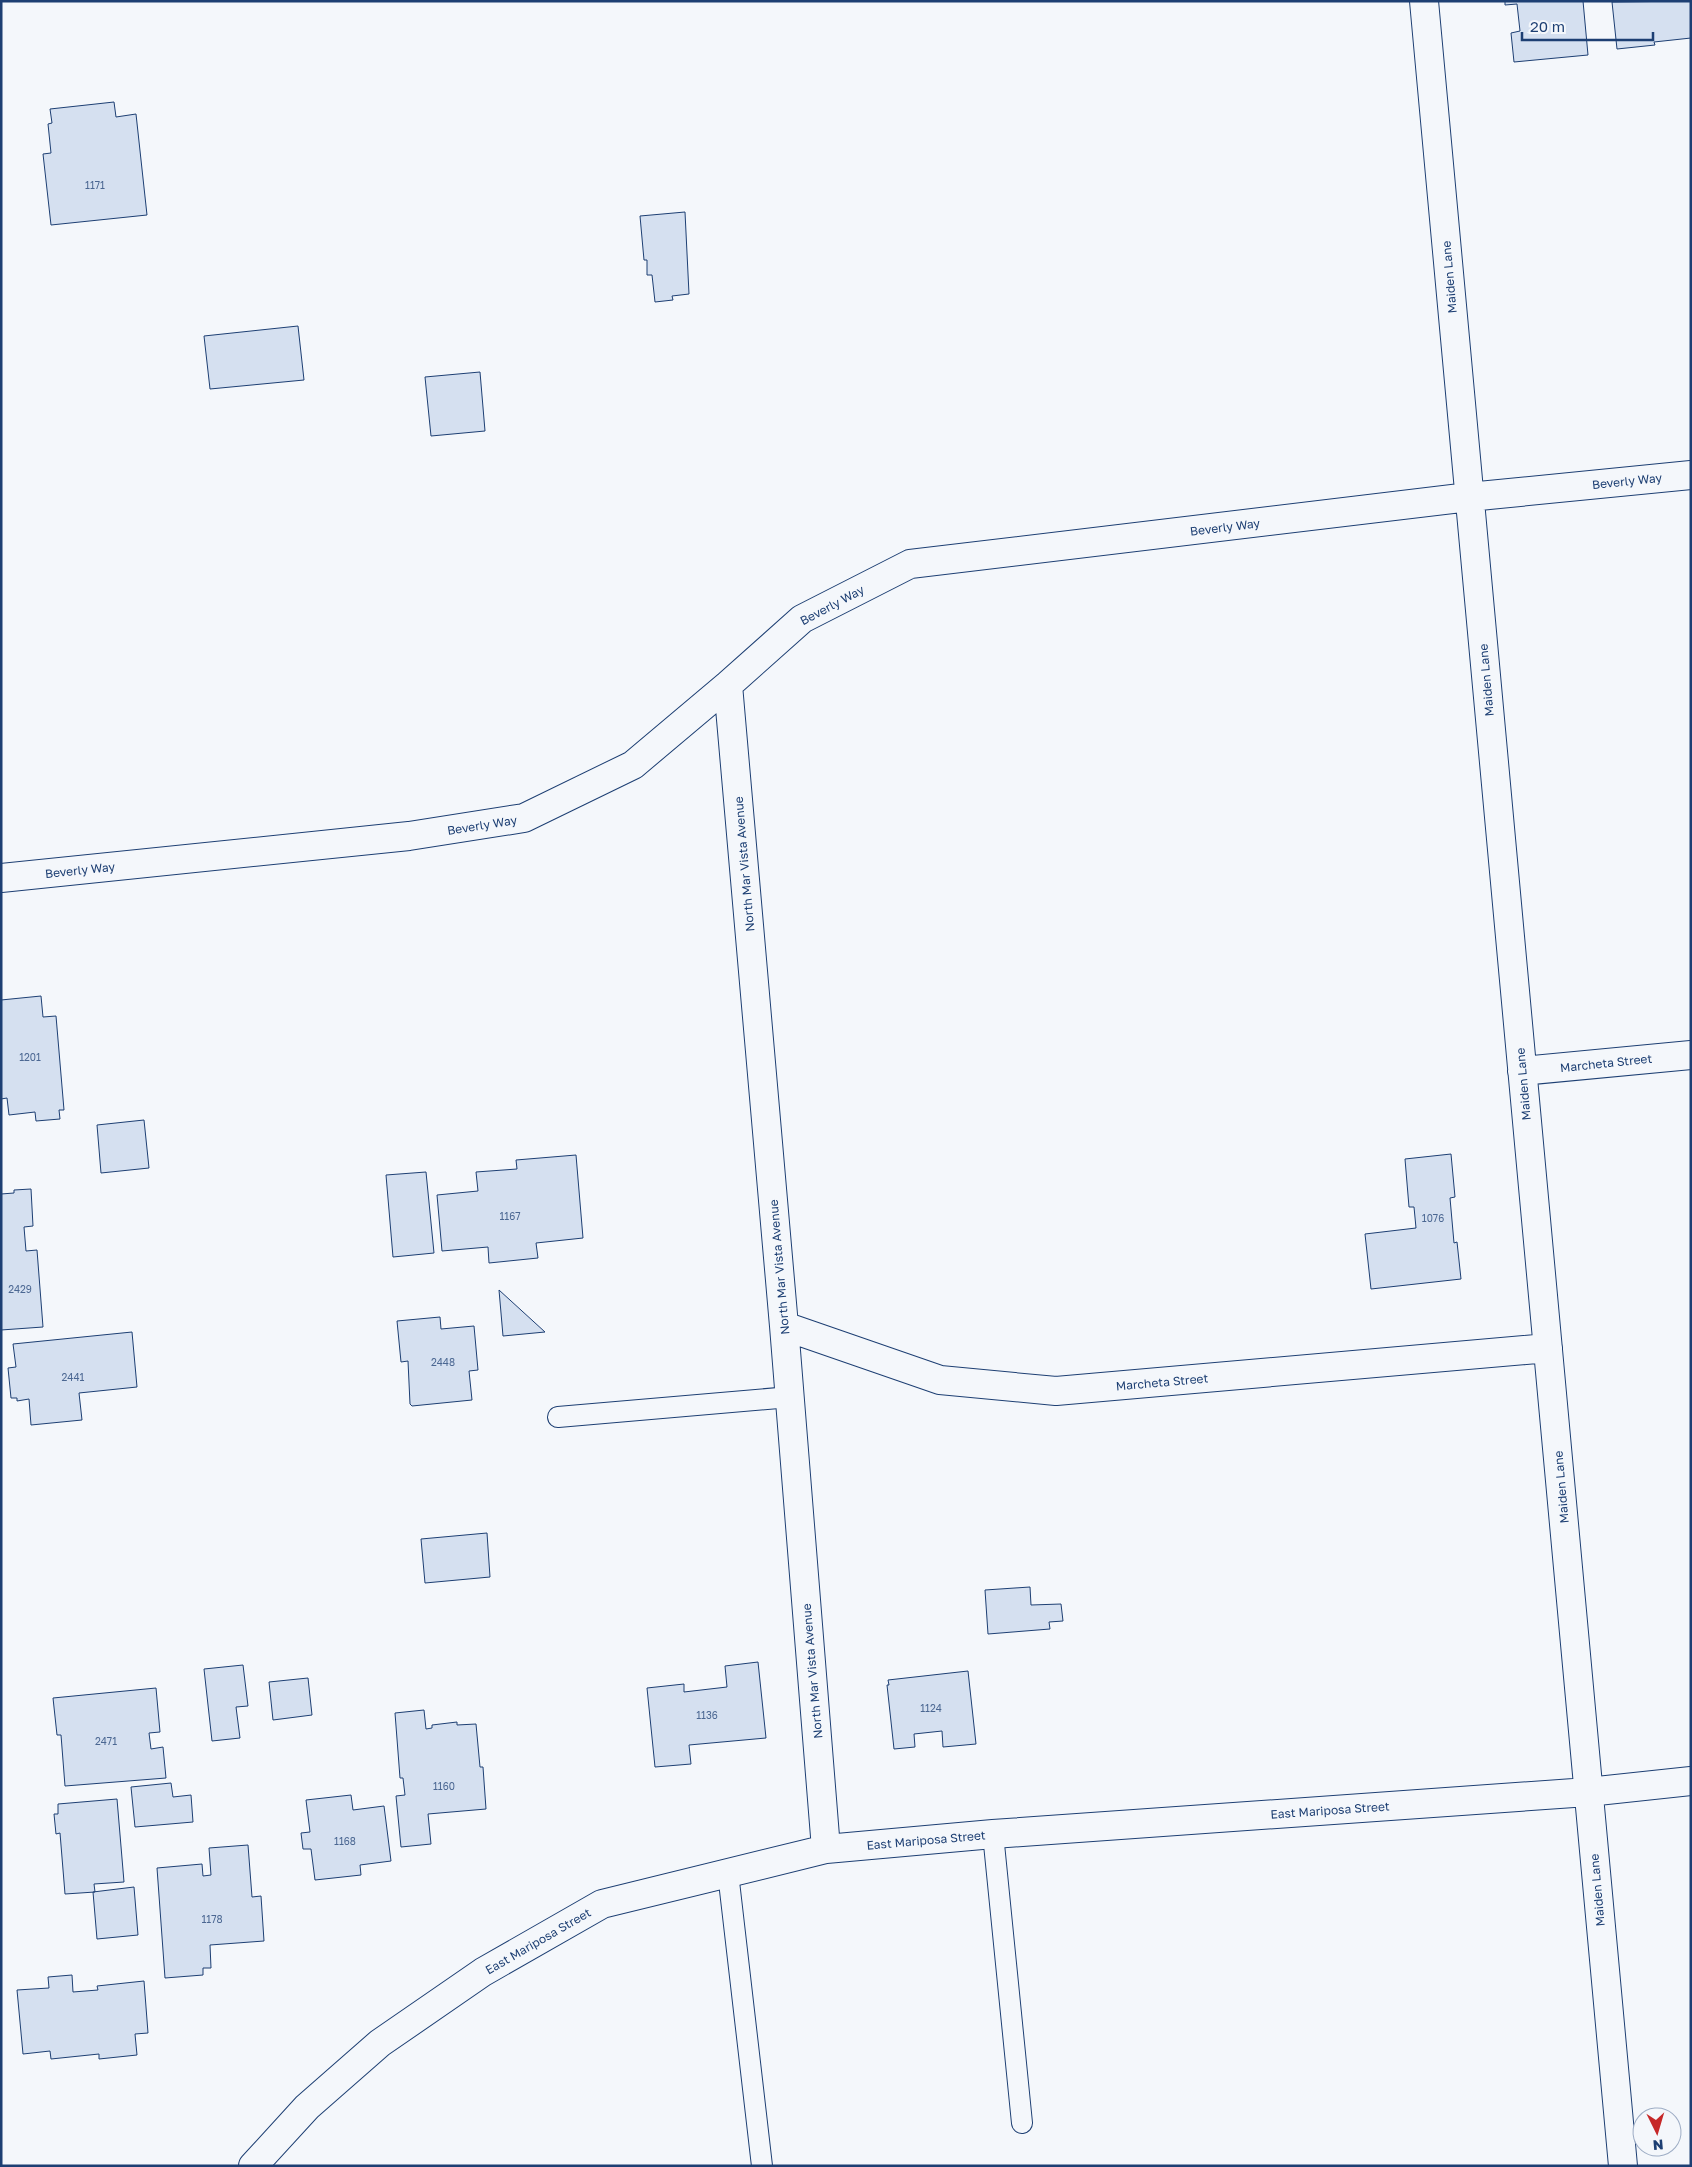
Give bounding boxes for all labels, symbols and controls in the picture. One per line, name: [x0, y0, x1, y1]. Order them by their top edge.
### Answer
scale bar: [1522, 10, 1653, 42]
text: 20 m: [1530, 17, 1565, 35]
house number: 1171: [85, 179, 105, 191]
street label: Maiden Lane: [1438, 240, 1460, 314]
street label: Beverly Way: [1591, 470, 1663, 492]
street label: Beverly Way: [1189, 515, 1261, 539]
street label: Beverly Way: [797, 582, 867, 628]
street label: Maiden Lane: [1475, 643, 1497, 717]
street label: North Mar Vista Avenue: [731, 796, 757, 932]
street label: Beverly Way: [446, 812, 518, 838]
street label: Beverly Way: [44, 859, 116, 881]
street label: Maiden Lane: [1512, 1047, 1534, 1121]
house number: 1201: [19, 1051, 41, 1063]
street label: Marcheta Street: [1559, 1051, 1653, 1075]
street label: North Mar Vista Avenue: [766, 1199, 792, 1335]
house number: 1167: [499, 1210, 521, 1222]
house number: 1076: [1422, 1212, 1444, 1224]
house number: 2429: [8, 1283, 32, 1295]
house number: 2448: [431, 1356, 455, 1368]
street label: Marcheta Street: [1115, 1370, 1209, 1394]
house number: 2441: [62, 1371, 85, 1383]
street label: Maiden Lane: [1550, 1450, 1572, 1524]
street label: North Mar Vista Avenue: [799, 1603, 825, 1739]
house number: 1124: [920, 1702, 942, 1714]
house number: 1136: [696, 1709, 718, 1721]
house number: 2471: [95, 1735, 117, 1747]
house number: 1160: [433, 1780, 455, 1792]
street label: East Mariposa Street: [1270, 1798, 1390, 1822]
street label: East Mariposa Street: [866, 1827, 986, 1853]
house number: 1168: [334, 1835, 356, 1847]
street label: Maiden Lane: [1586, 1853, 1608, 1927]
street label: East Mariposa Street: [483, 1905, 594, 1977]
house number: 1178: [201, 1913, 223, 1925]
north arrow: [1632, 2107, 1682, 2157]
text: N: [1652, 2137, 1664, 2154]

